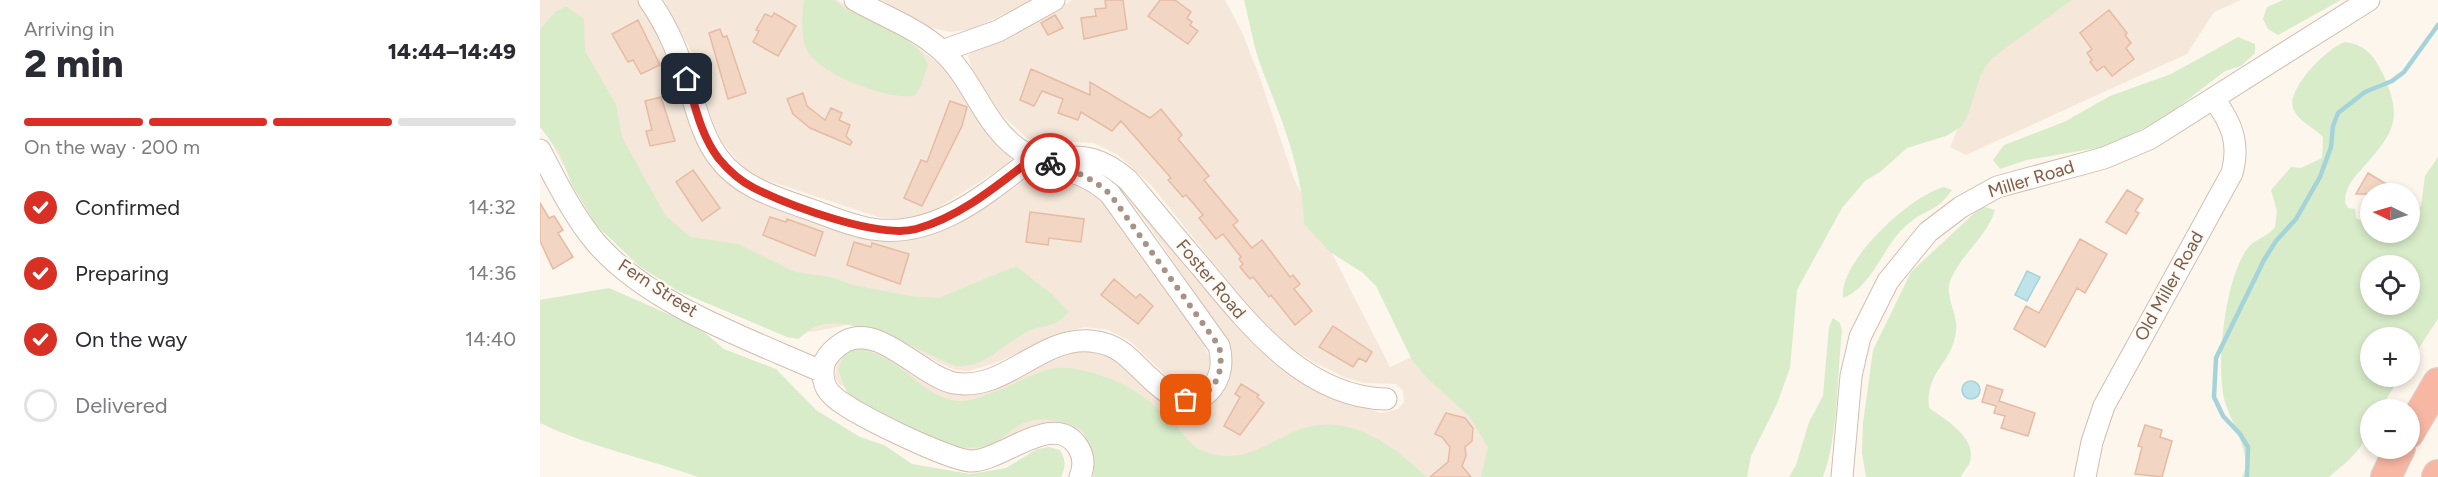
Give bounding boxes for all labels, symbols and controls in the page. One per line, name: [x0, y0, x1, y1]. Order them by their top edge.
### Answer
text: Arriving in: [24, 17, 114, 41]
text: 14:44–14:49: [388, 38, 516, 65]
text: 2 min: [24, 40, 124, 87]
pin: [661, 53, 712, 104]
icon: home: [670, 62, 703, 95]
courier: [1020, 133, 1080, 193]
text: On the way · 200 m: [24, 135, 200, 159]
icon: bike: [1034, 147, 1067, 180]
street label: Miller Road: [1985, 155, 2077, 203]
north arrow: [2360, 183, 2420, 243]
map controls: [2360, 183, 2420, 459]
icon: check: [24, 191, 57, 224]
text: Confirmed: [75, 194, 180, 221]
text: 14:32: [468, 195, 516, 219]
street label: Old Miller Road: [2130, 227, 2208, 345]
street label: Foster Road: [1171, 235, 1251, 323]
street label: Fern Street: [614, 254, 702, 322]
button: locate: [2360, 255, 2420, 315]
icon: check: [24, 257, 57, 290]
text: Preparing: [75, 260, 169, 287]
text: 14:36: [468, 261, 516, 285]
icon: check: [24, 323, 57, 356]
text: On the way: [75, 326, 187, 353]
text: 14:40: [465, 327, 516, 351]
button: +: [2360, 327, 2420, 387]
pin: [1160, 374, 1211, 425]
icon: bag: [1169, 383, 1202, 416]
text: Delivered: [75, 392, 168, 419]
button: −: [2360, 399, 2420, 459]

